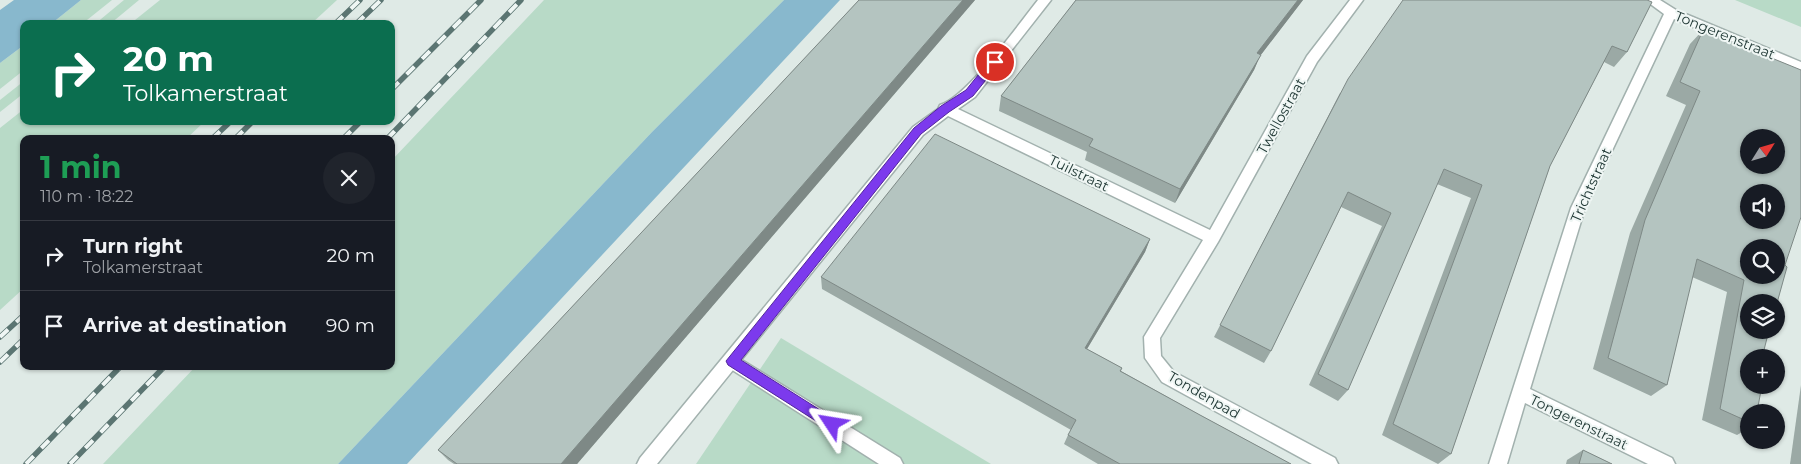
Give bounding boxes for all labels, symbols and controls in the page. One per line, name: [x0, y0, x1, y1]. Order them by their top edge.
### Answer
street label: Tongerenstraat: [1672, 7, 1778, 63]
text: 20 m: [123, 37, 214, 80]
icon: right: [40, 40, 105, 105]
pin: [974, 41, 1016, 83]
icon: arrive: [981, 48, 1009, 76]
street label: Twellostraat: [1253, 75, 1309, 157]
text: Tolkamerstraat: [123, 80, 288, 107]
north arrow: [1740, 129, 1785, 174]
map controls: [1740, 129, 1785, 449]
street label: Trichtstraat: [1567, 145, 1616, 225]
text: 1 min: [40, 149, 121, 186]
street label: Tuilstraat: [1046, 151, 1112, 195]
button: close: [323, 152, 375, 204]
button: sound: [1740, 184, 1785, 229]
text: 110 m · 18:22: [40, 187, 133, 206]
text: Turn right: [83, 235, 183, 258]
button: search: [1740, 239, 1785, 284]
icon: right: [40, 242, 68, 270]
text: 20 m: [327, 244, 375, 267]
text: Tolkamerstraat: [83, 258, 203, 277]
button: layers: [1740, 294, 1785, 339]
icon: arrive: [40, 312, 68, 340]
text: Arrive at destination: [83, 314, 287, 337]
text: 90 m: [326, 314, 375, 337]
button: +: [1740, 349, 1785, 394]
street label: Tondenpad: [1165, 367, 1243, 423]
street label: Tongerenstraat: [1527, 391, 1631, 454]
position arrow: [805, 397, 857, 449]
button: −: [1740, 404, 1785, 449]

